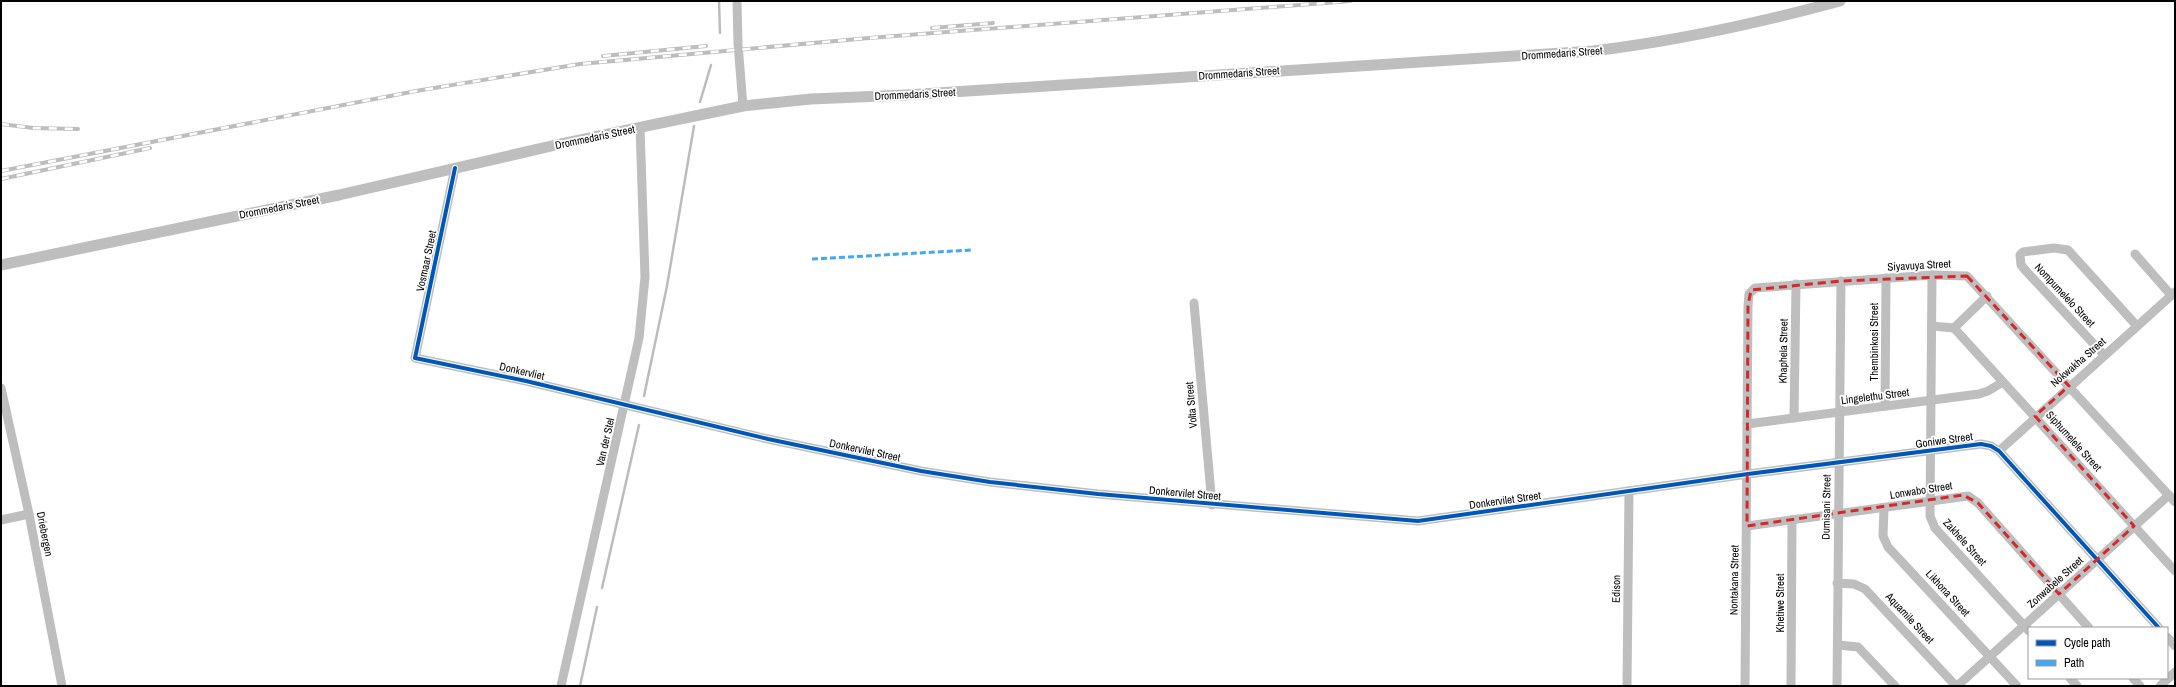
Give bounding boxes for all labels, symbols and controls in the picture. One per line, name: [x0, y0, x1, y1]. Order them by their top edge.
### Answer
street label: Drommedaris Street: [1521, 43, 1603, 63]
street label: Drommedaris Street: [1198, 63, 1280, 83]
street label: Drommedaris Street: [874, 85, 956, 103]
street label: Drommedaris Street: [554, 122, 637, 152]
street label: Drommedaris Street: [238, 192, 321, 222]
street label: Vosmaar Street: [413, 229, 439, 293]
street label: Siyavuya Street: [1887, 256, 1952, 274]
street label: Nompumelelo Street: [2032, 260, 2098, 330]
street label: Thembinkosi Street: [1867, 302, 1881, 381]
street label: Khaphela Street: [1775, 318, 1791, 383]
street label: Nokwakha Street: [2047, 334, 2109, 390]
street label: Donkervliet: [498, 359, 546, 383]
street label: Volta Street: [1182, 381, 1200, 429]
street label: Lingelethu Street: [1840, 385, 1910, 407]
street label: Siphumelele Street: [2043, 408, 2105, 475]
street label: Van der Stel: [593, 417, 617, 467]
street label: Goniwe Street: [1914, 429, 1974, 451]
street label: Donkervilet Street: [828, 436, 902, 464]
street label: Dumisani Street: [1818, 474, 1834, 540]
street label: Lonwabo Street: [1889, 478, 1954, 502]
street label: Donkervilet Street: [1148, 483, 1222, 503]
street label: Donkervilet Street: [1468, 488, 1542, 512]
street label: Driebergen: [34, 511, 56, 557]
street label: Zakhele Street: [1940, 516, 1990, 569]
street label: Nontakana Street: [1726, 544, 1742, 615]
street label: Zonwabele Street: [2024, 553, 2086, 611]
street label: Likhona Street: [1923, 567, 1973, 620]
street label: Khetiwe Street: [1773, 573, 1787, 633]
street label: Edison: [1609, 575, 1623, 603]
street label: Aquamile Street: [1882, 589, 1938, 647]
legend: [2028, 627, 2168, 679]
text: Cycle path: [2064, 635, 2111, 651]
text: Path: [2064, 655, 2084, 671]

